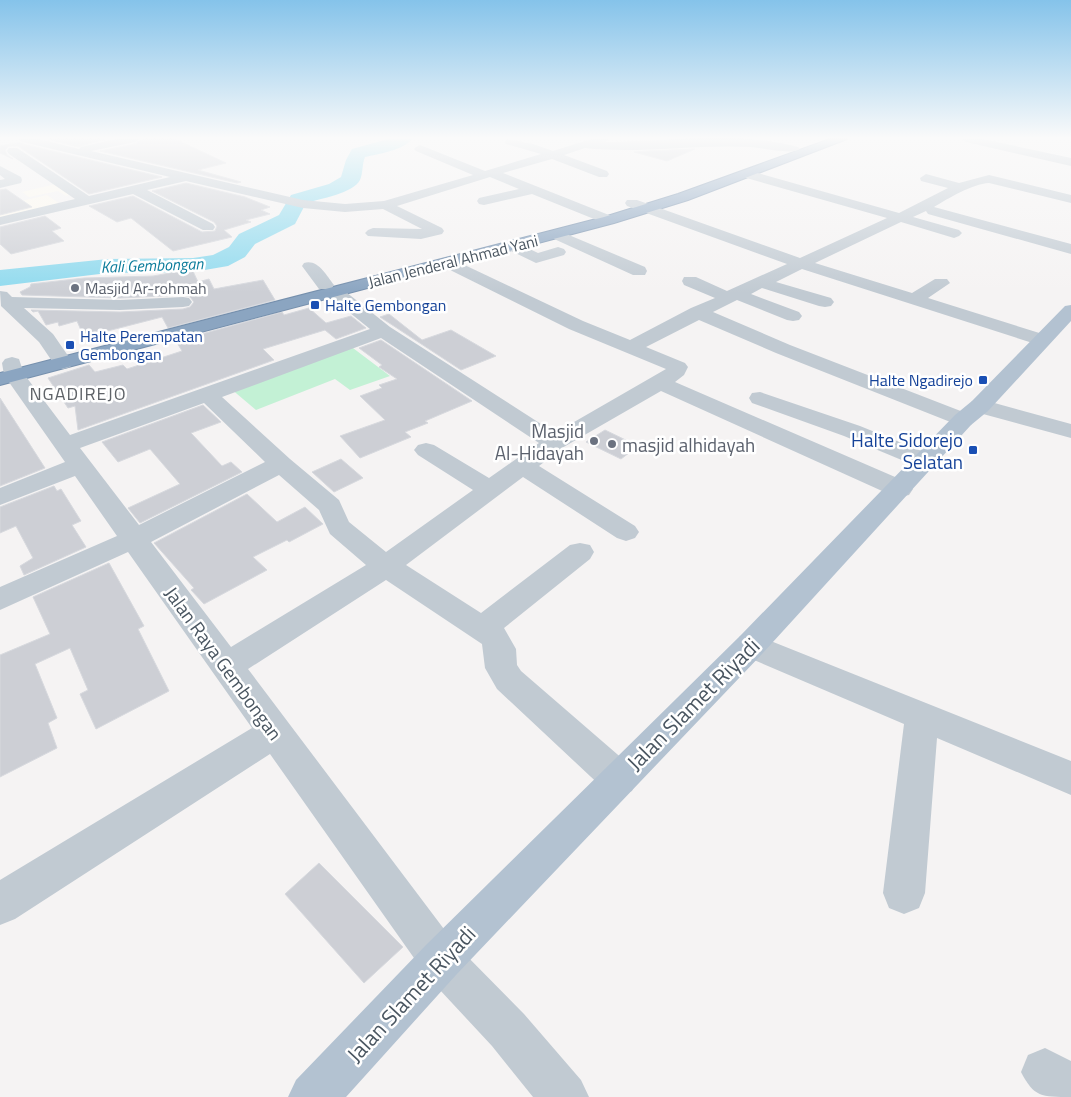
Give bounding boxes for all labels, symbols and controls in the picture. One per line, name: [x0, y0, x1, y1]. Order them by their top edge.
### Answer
street label: Jalan Jenderal Ahmad Yani: [366, 228, 540, 294]
water label: Kali Gembongan: [100, 251, 205, 279]
place label: Masjid Ar-rohmah: [85, 276, 207, 300]
marker: Masjid Ar-rohmah: [69, 282, 81, 294]
place label: Halte Gembongan: [325, 293, 446, 317]
marker: Halte Gembongan: [309, 299, 321, 311]
place label: Halte Perempatan Gembongan: [80, 324, 203, 366]
marker: Halte Perempatan Gembongan: [64, 339, 76, 351]
place label: Halte Ngadirejo: [869, 368, 973, 392]
marker: Halte Ngadirejo: [977, 374, 989, 386]
district label: NGADIREJO: [29, 380, 127, 407]
place label: Masjid Al-Hidayah: [495, 416, 584, 467]
place label: Halte Sidorejo Selatan: [851, 425, 963, 476]
place label: masjid alhidayah: [622, 430, 755, 459]
marker: Masjid Al-Hidayah: [588, 435, 600, 447]
marker: masjid alhidayah: [606, 438, 618, 450]
marker: Halte Sidorejo Selatan: [967, 444, 979, 456]
street label: Jalan Raya Gembongan: [158, 580, 290, 746]
street label: Jalan Slamet Riyadi: [619, 630, 767, 778]
street label: Jalan Slamet Riyadi: [338, 918, 484, 1070]

